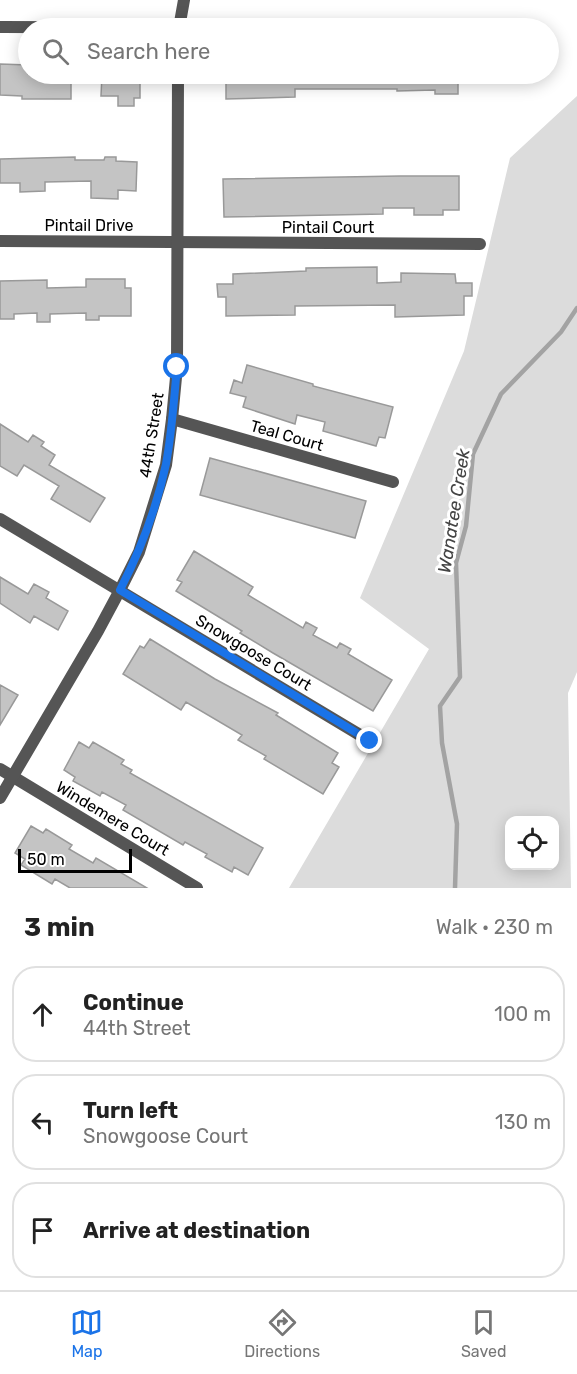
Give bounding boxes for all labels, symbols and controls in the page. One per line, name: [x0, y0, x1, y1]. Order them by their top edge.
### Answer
search box: [18, 18, 559, 84]
icon: search: [39, 35, 72, 68]
text: Search here: [87, 38, 210, 65]
street label: Pintail Drive: [45, 216, 134, 235]
street label: Pintail Court: [282, 218, 374, 237]
route start: [163, 353, 189, 379]
street label: 44th Street: [135, 391, 168, 479]
street label: Teal Court: [248, 416, 326, 455]
water label: Wanatee Creek: [433, 446, 475, 575]
street label: Snowgoose Court: [192, 610, 315, 695]
route end: [356, 727, 382, 753]
street label: Windemere Court: [53, 777, 173, 860]
map controls: [505, 816, 559, 870]
button: locate: [505, 816, 559, 870]
scale bar: [18, 846, 132, 874]
text: 50 m: [27, 850, 65, 869]
text: 3 min: [24, 912, 95, 943]
text: Walk · 230 m: [436, 915, 553, 939]
text: Continue: [83, 989, 184, 1016]
icon: ahead: [26, 998, 59, 1031]
text: 100 m: [494, 1002, 551, 1026]
text: 44th Street: [83, 1016, 191, 1040]
text: Turn left: [83, 1097, 178, 1124]
icon: left: [26, 1106, 59, 1139]
text: 130 m: [495, 1110, 551, 1134]
text: Snowgoose Court: [83, 1124, 248, 1148]
icon: arrive: [26, 1214, 59, 1247]
text: Arrive at destination: [83, 1217, 310, 1244]
tab: Map: [70, 1306, 103, 1361]
tab: Directions: [244, 1306, 320, 1361]
tab: Saved: [461, 1306, 507, 1361]

